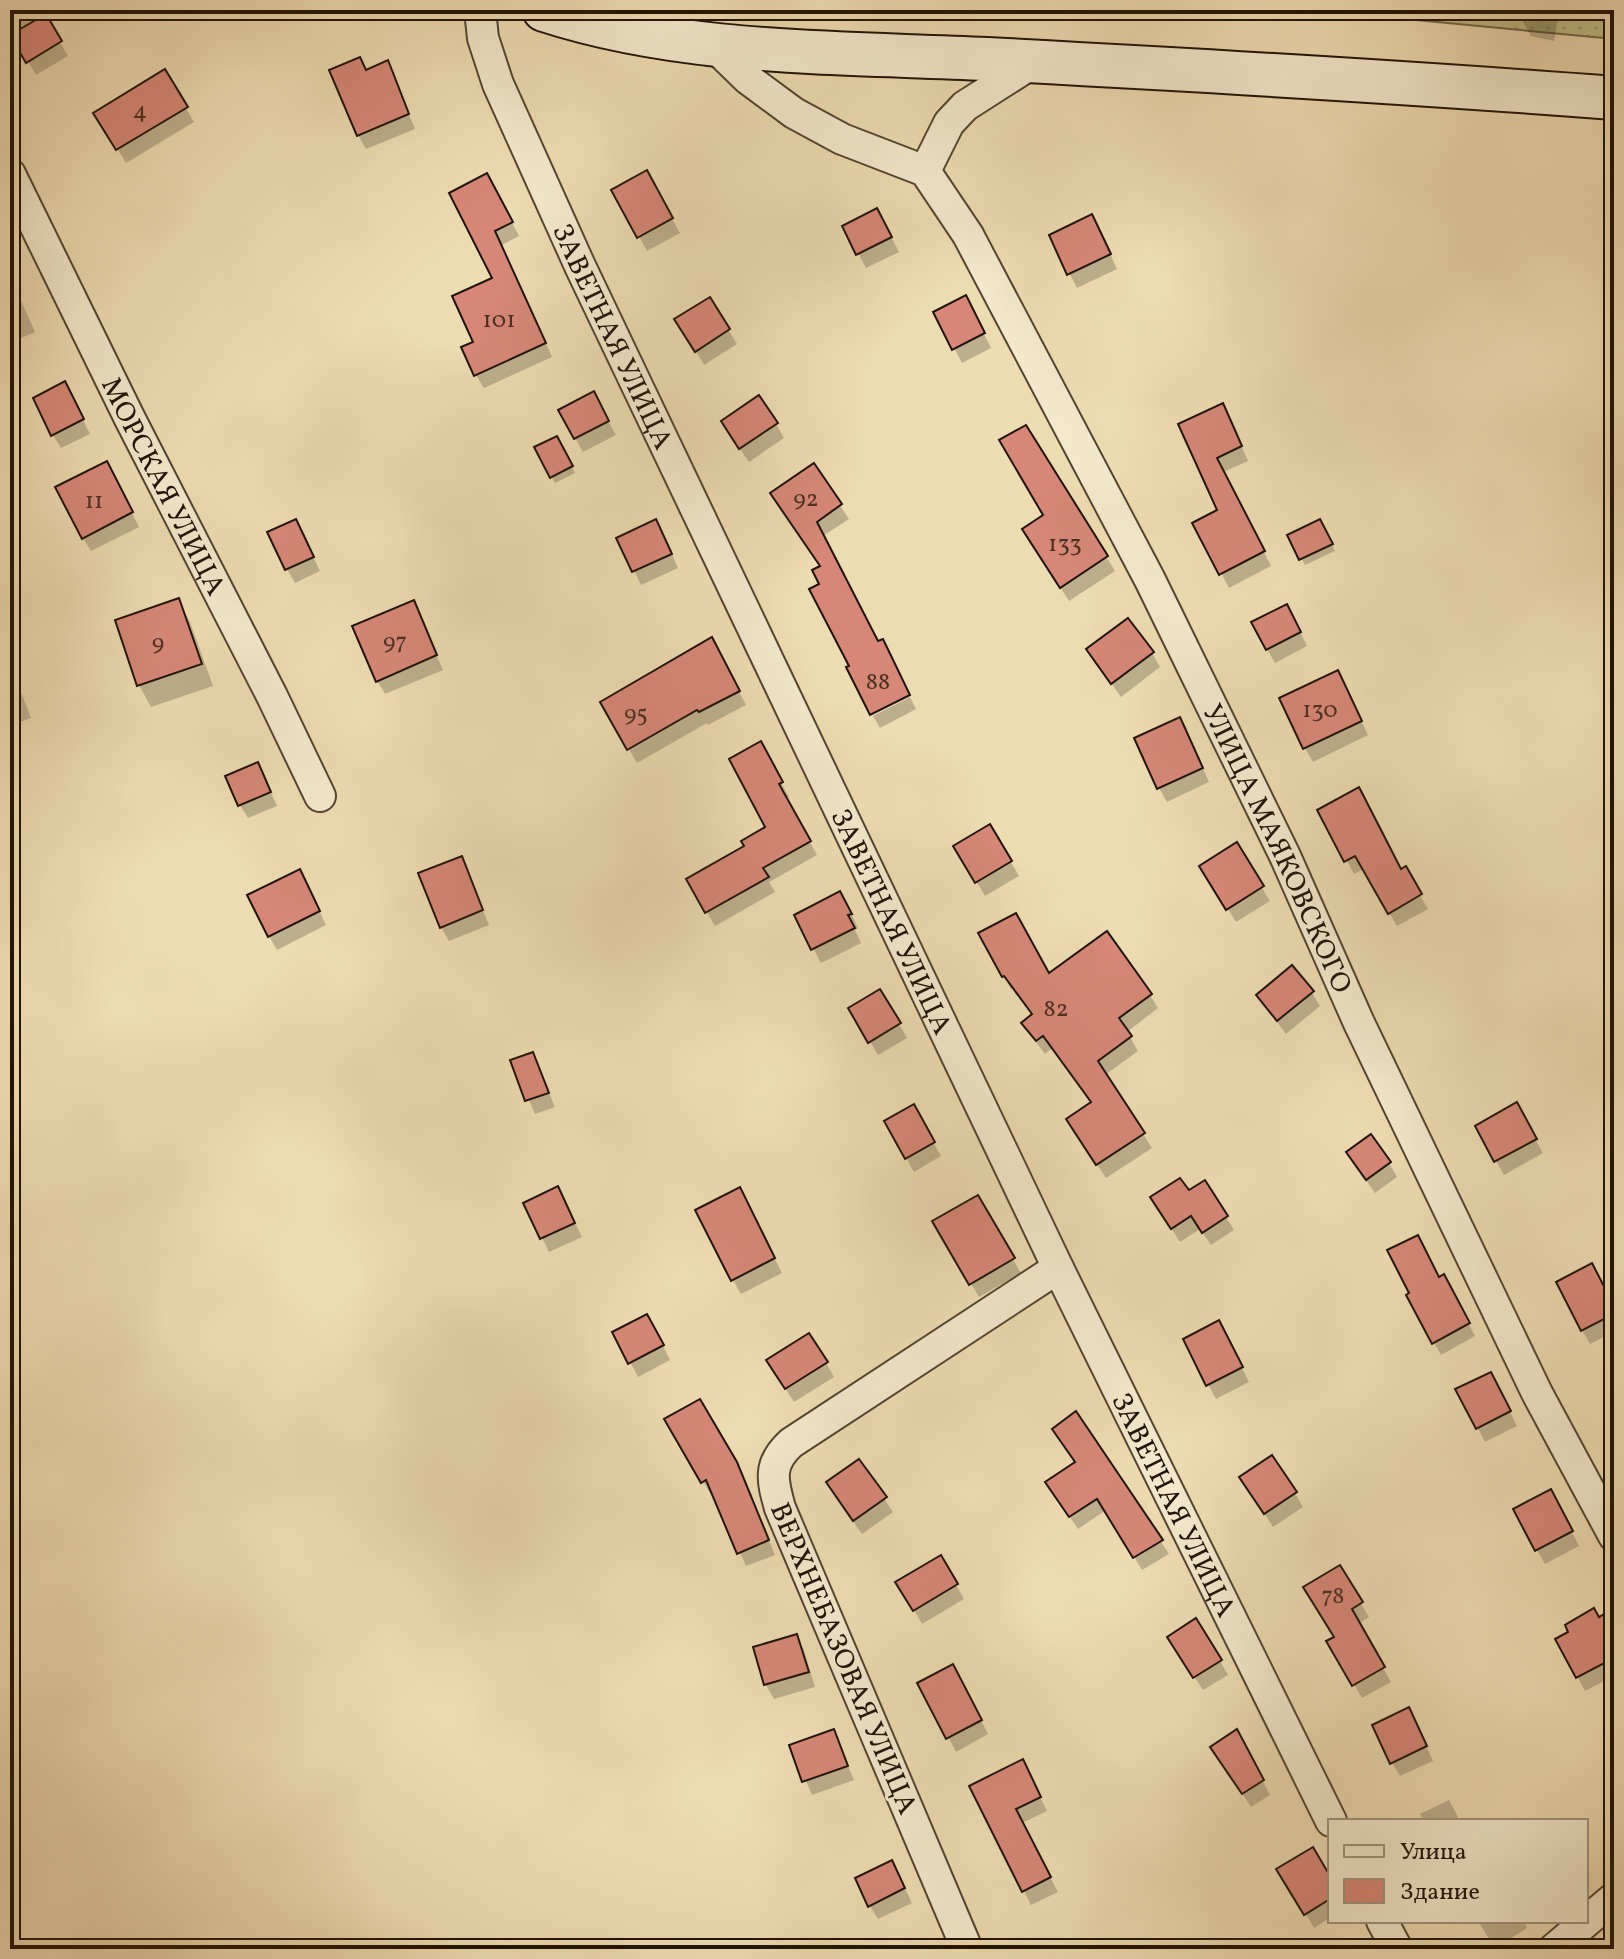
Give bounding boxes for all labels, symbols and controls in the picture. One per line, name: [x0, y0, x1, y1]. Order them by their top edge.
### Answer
house number: 4: [133, 95, 147, 129]
street label: ЗАВЕТНАЯ УЛИЦА: [541, 218, 682, 457]
house number: 101: [482, 304, 516, 338]
street label: МОРСКАЯ УЛИЦА: [90, 371, 234, 603]
house number: 92: [793, 483, 819, 517]
house number: 11: [85, 485, 103, 519]
house number: 133: [1048, 528, 1082, 562]
house number: 97: [383, 626, 407, 660]
house number: 9: [152, 627, 164, 661]
house number: 88: [866, 666, 890, 700]
house number: 130: [1302, 694, 1338, 728]
house number: 95: [624, 698, 648, 732]
street label: УЛИЦА МАЯКОВСКОГО: [1192, 698, 1360, 1000]
street label: ЗАВЕТНАЯ УЛИЦА: [820, 803, 961, 1042]
house number: 82: [1043, 993, 1069, 1027]
street label: ЗАВЕТНАЯ УЛИЦА: [1101, 1387, 1244, 1625]
street label: ВЕРХНЕБАЗОВАЯ УЛИЦА: [759, 1497, 926, 1821]
house number: 78: [1321, 1580, 1345, 1614]
legend: [1328, 1819, 1588, 1923]
text: Улица: [1400, 1836, 1467, 1870]
text: Здание: [1400, 1876, 1480, 1910]

